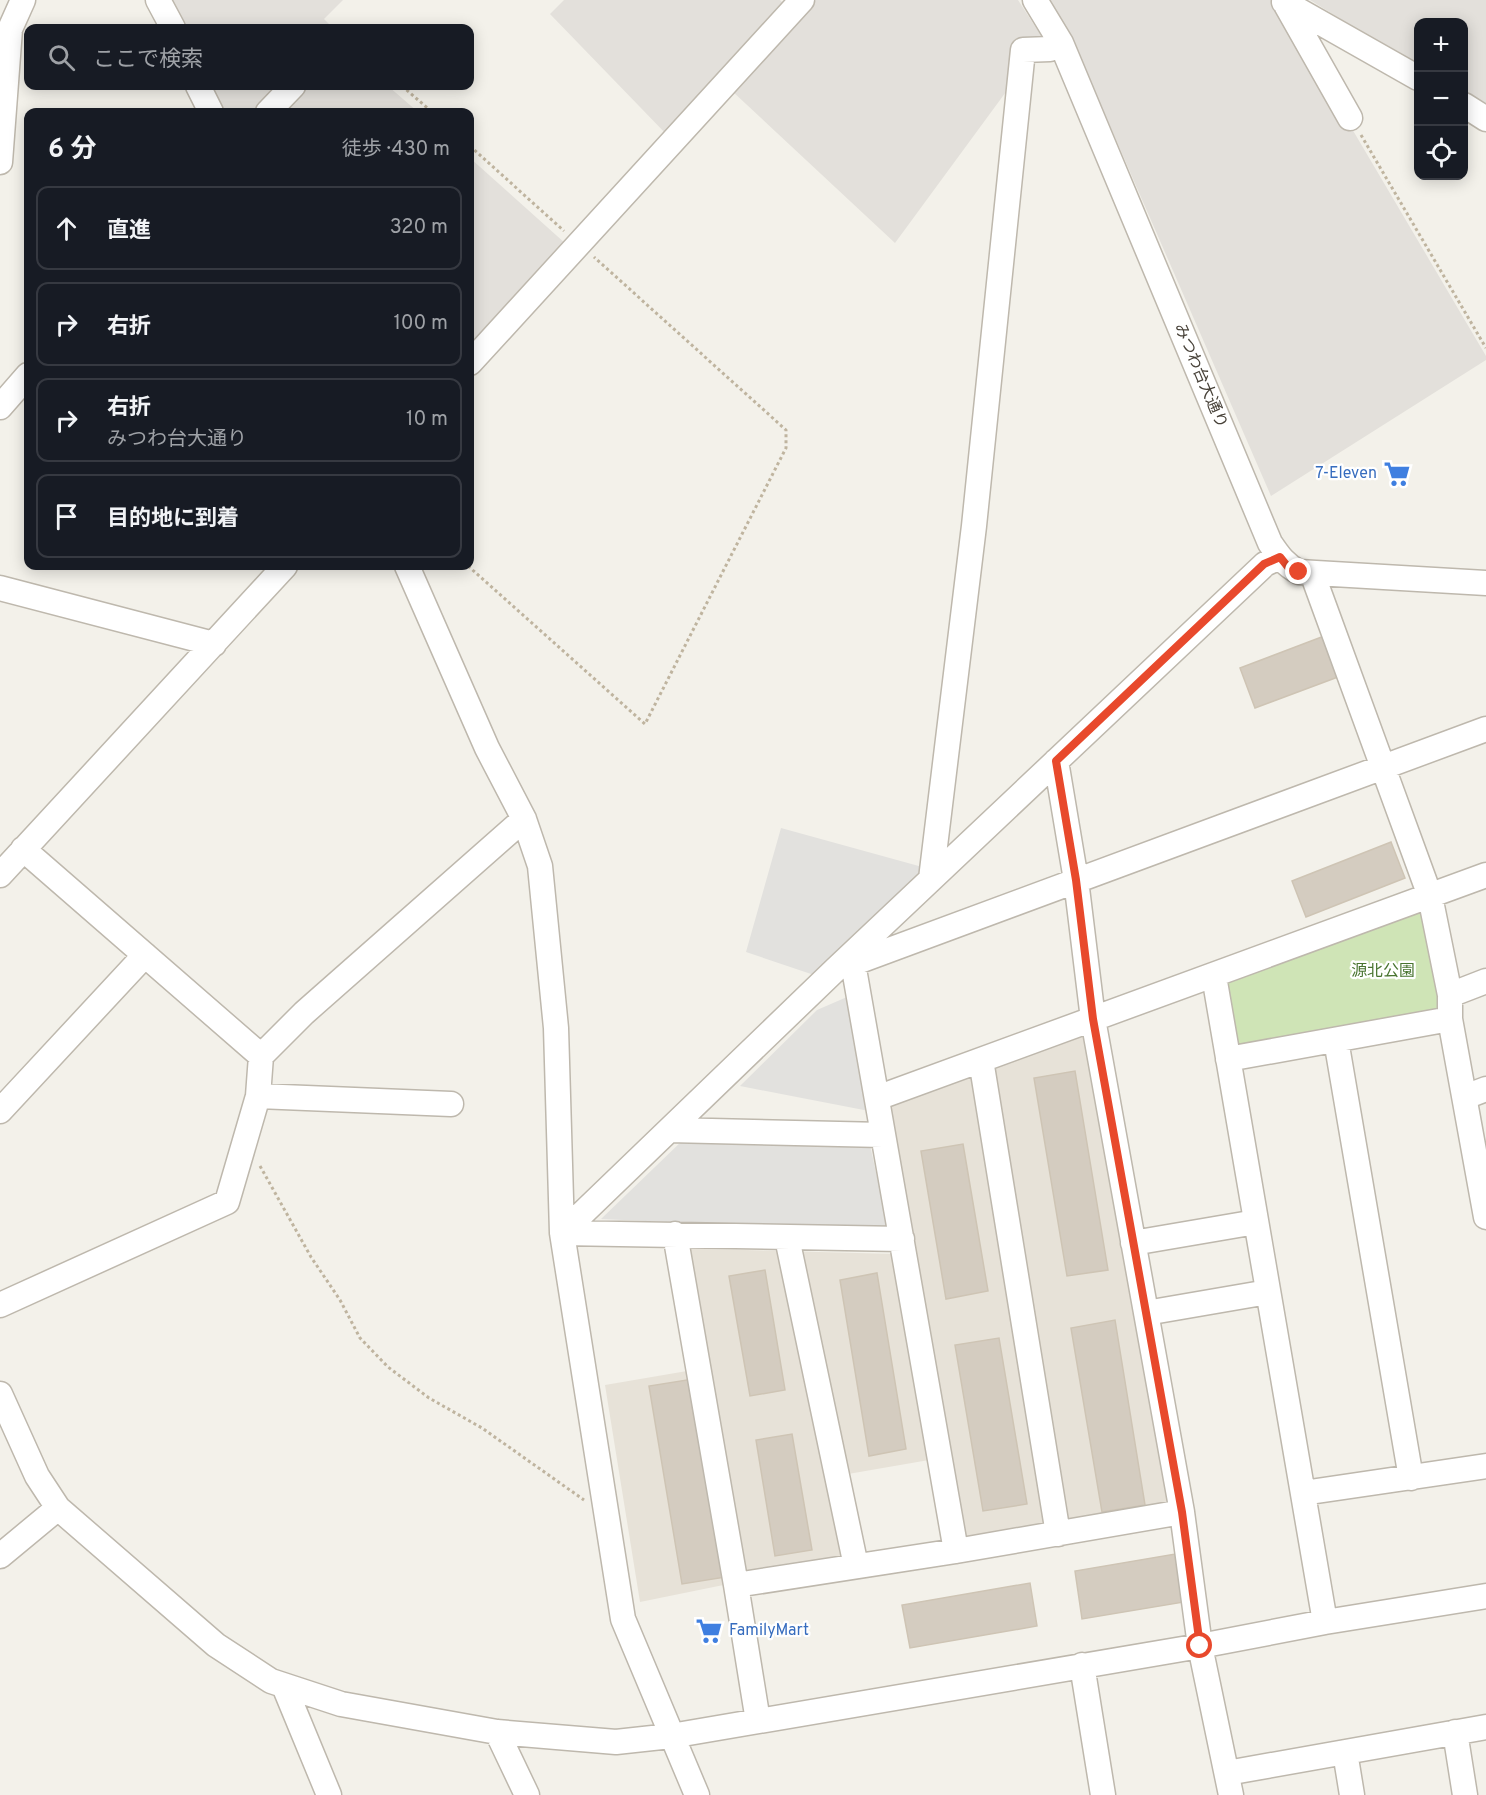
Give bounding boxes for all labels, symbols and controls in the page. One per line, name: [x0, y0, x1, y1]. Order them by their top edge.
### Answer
map controls: [1414, 18, 1468, 180]
button: +: [1414, 18, 1468, 72]
search box: [24, 24, 474, 90]
icon: search: [45, 41, 78, 74]
text: ここで検索: [93, 47, 203, 74]
button: −: [1414, 72, 1468, 126]
button: locate: [1414, 126, 1468, 180]
text: 6 分: [48, 134, 96, 167]
text: 徒歩 · 430 m: [342, 137, 450, 163]
icon: ahead: [50, 212, 83, 245]
text: 320 m: [390, 215, 448, 241]
text: 直進: [107, 218, 151, 245]
icon: right: [50, 308, 83, 341]
text: 100 m: [393, 311, 448, 337]
text: 右折: [107, 314, 151, 341]
street label: みつわ台大通り: [1169, 321, 1231, 431]
text: 右折: [107, 395, 151, 422]
icon: right: [50, 404, 83, 437]
text: 10 m: [406, 407, 448, 433]
text: みつわ台大通り: [107, 427, 247, 453]
supermarket icon: 7-Eleven: [1382, 459, 1412, 489]
place label: 7-Eleven: [1315, 464, 1377, 484]
icon: arrive: [50, 500, 83, 533]
text: 目的地に到着: [107, 506, 239, 533]
route end: [1285, 558, 1311, 584]
park label: 源北公園: [1351, 962, 1415, 982]
supermarket icon: FamilyMart: [694, 1616, 724, 1646]
place label: FamilyMart: [729, 1621, 809, 1641]
route start: [1186, 1632, 1212, 1658]

